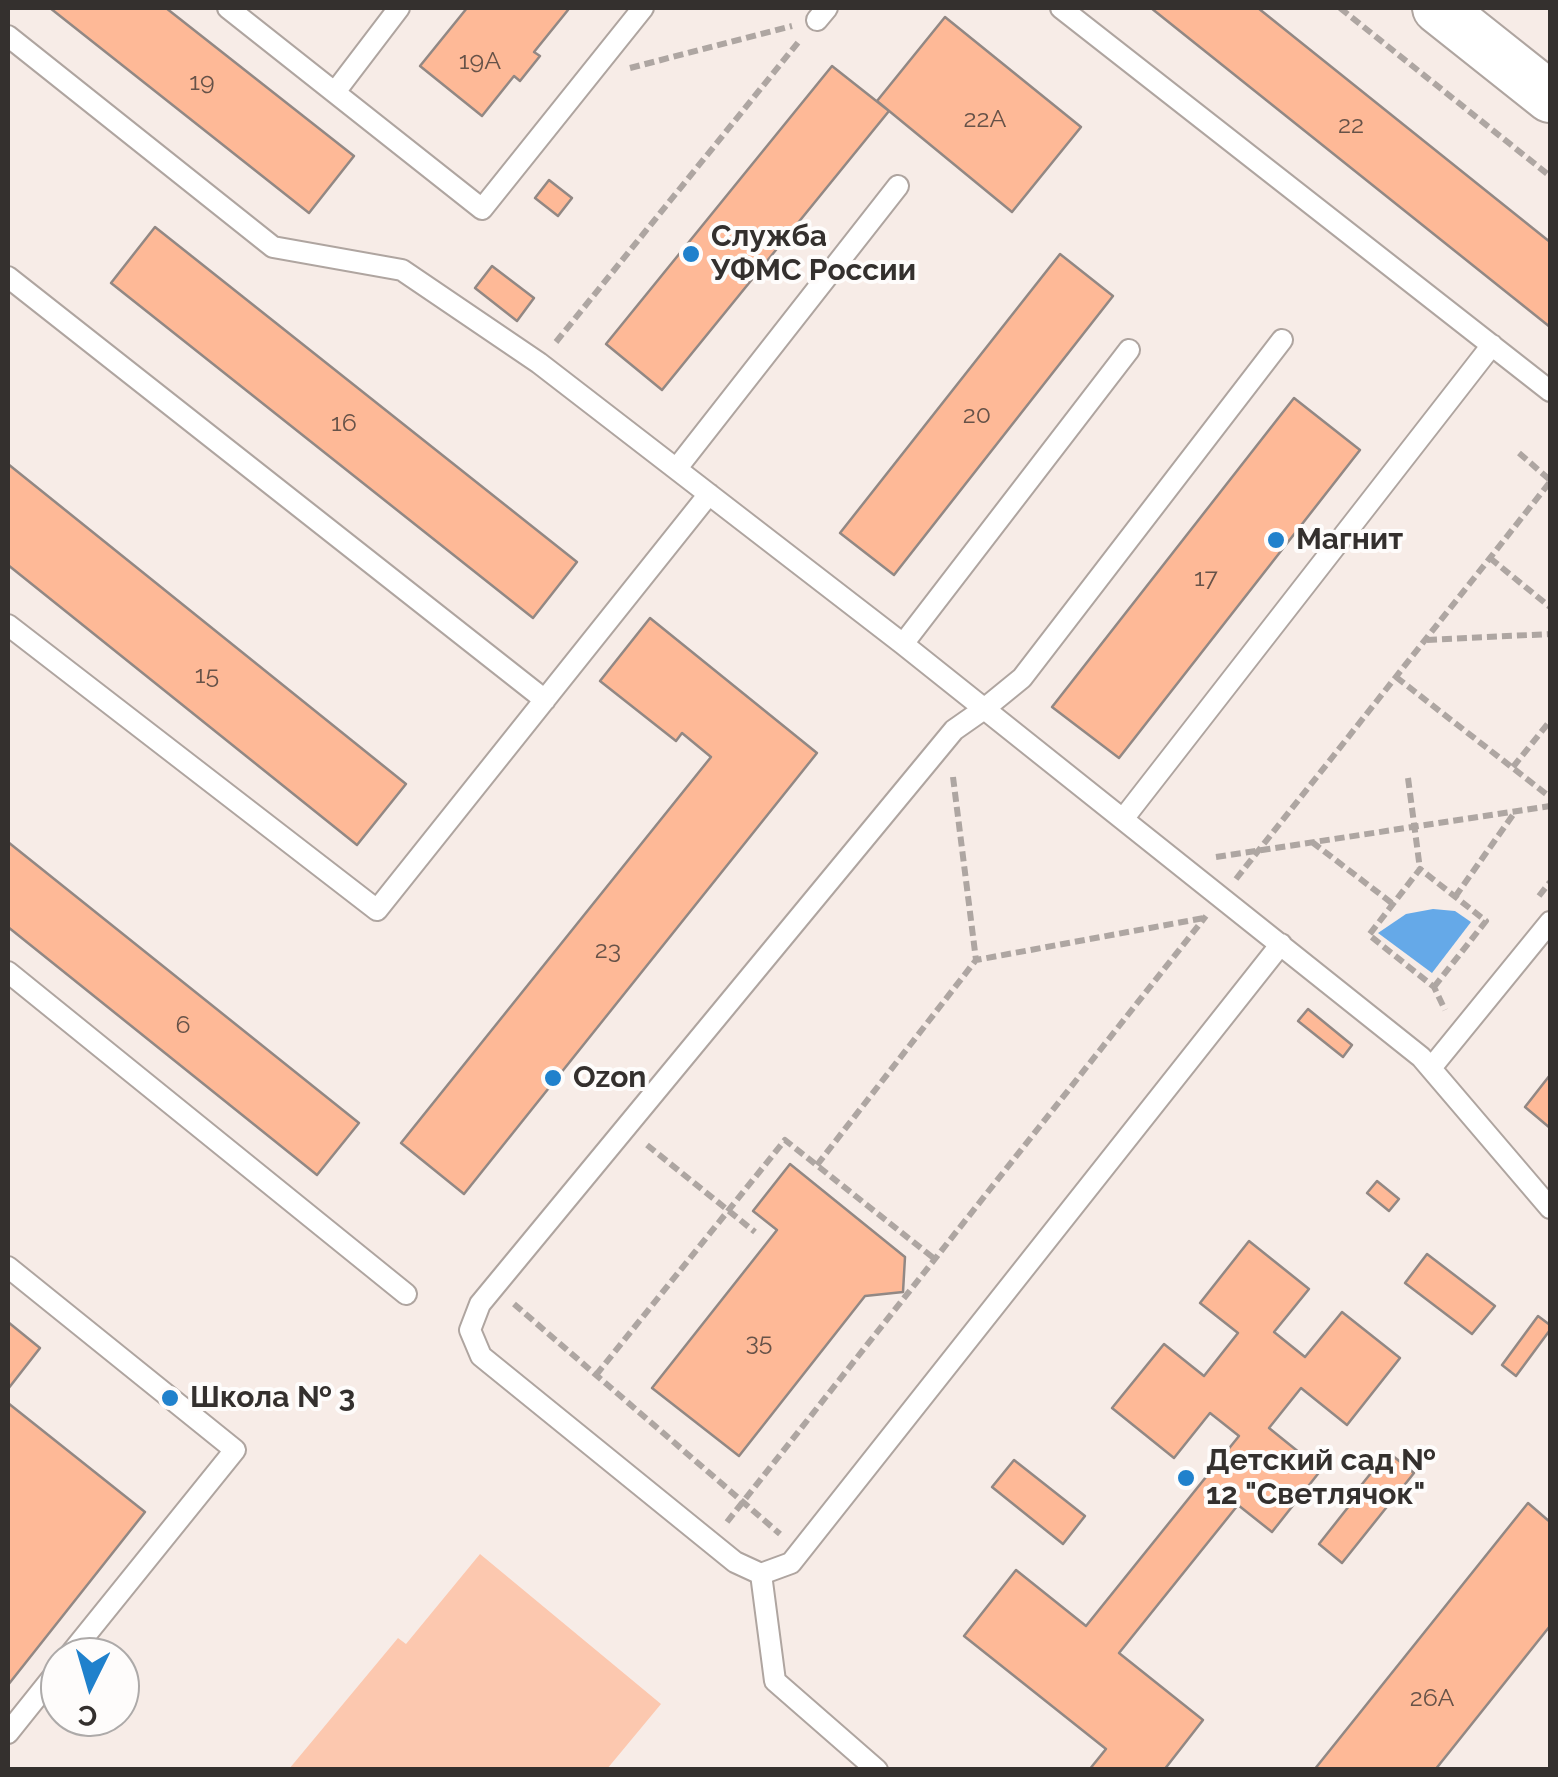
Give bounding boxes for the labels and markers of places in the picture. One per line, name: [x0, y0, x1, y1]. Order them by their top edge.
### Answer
place label: Служба УФМС России: [711, 219, 916, 290]
marker: Служба УФМС России: [680, 243, 702, 265]
place label: Магнит: [1296, 522, 1403, 558]
marker: Магнит: [1265, 529, 1287, 551]
place label: Ozon: [573, 1060, 646, 1096]
marker: Ozon: [542, 1067, 564, 1089]
place label: Школа № 3: [190, 1380, 355, 1416]
marker: Школа № 3: [159, 1387, 181, 1409]
place label: Детский сад № 12 "Светлячок": [1206, 1443, 1435, 1514]
marker: Детский сад № 12 "Светлячок": [1175, 1467, 1197, 1489]

